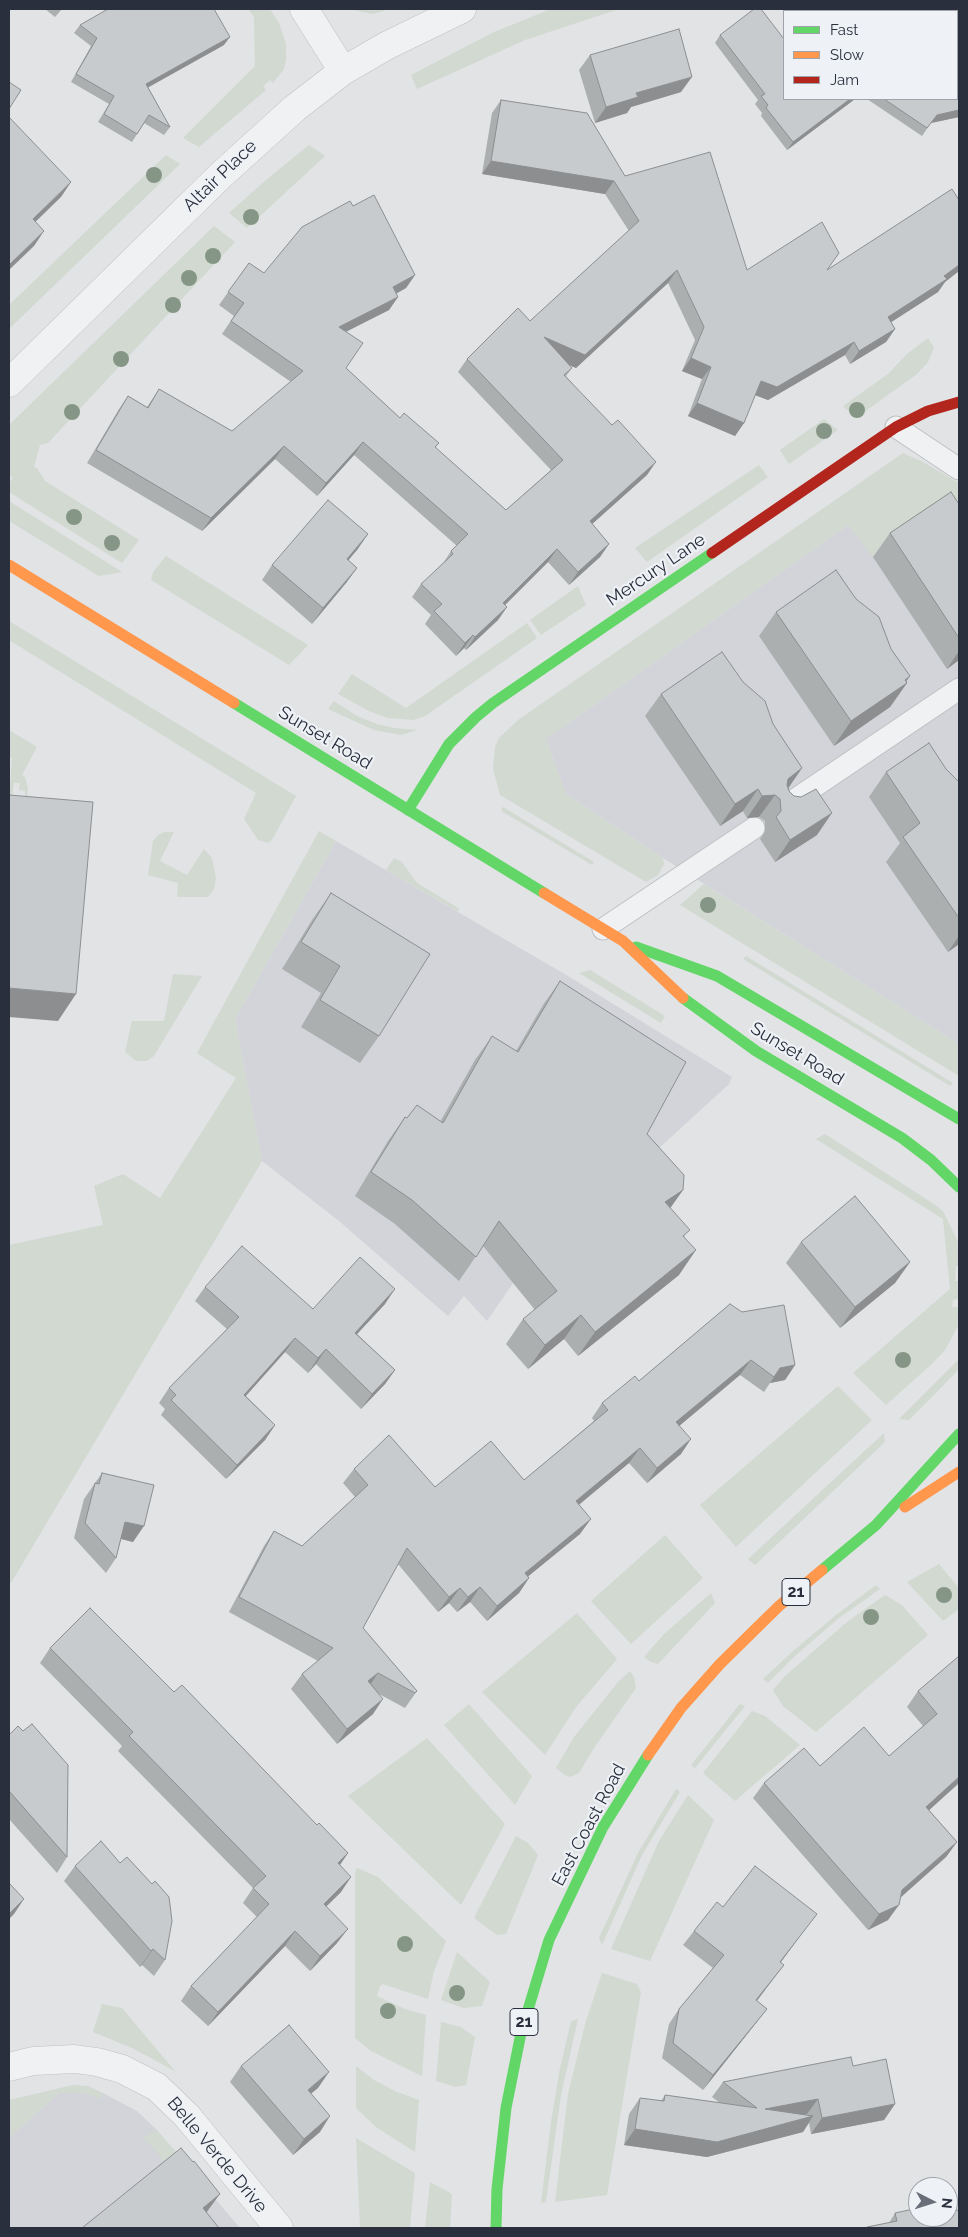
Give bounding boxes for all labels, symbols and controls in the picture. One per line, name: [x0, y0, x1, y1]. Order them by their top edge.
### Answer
legend: [783, 10, 958, 100]
text: Fast: [830, 21, 858, 39]
text: Slow: [830, 46, 864, 64]
text: Jam: [830, 71, 859, 89]
street label: Altair Place: [179, 136, 261, 216]
street label: Mercury Lane: [602, 529, 710, 611]
street label: Sunset Road: [274, 702, 376, 774]
street label: Sunset Road: [746, 1018, 848, 1090]
road number: 21: [782, 1578, 810, 1605]
street label: East Coast Road: [548, 1760, 630, 1890]
road number: 21: [510, 2008, 538, 2035]
street label: Belle Verde Drive: [162, 2093, 272, 2217]
north arrow: [908, 2177, 958, 2227]
text: N: [939, 2197, 955, 2209]

